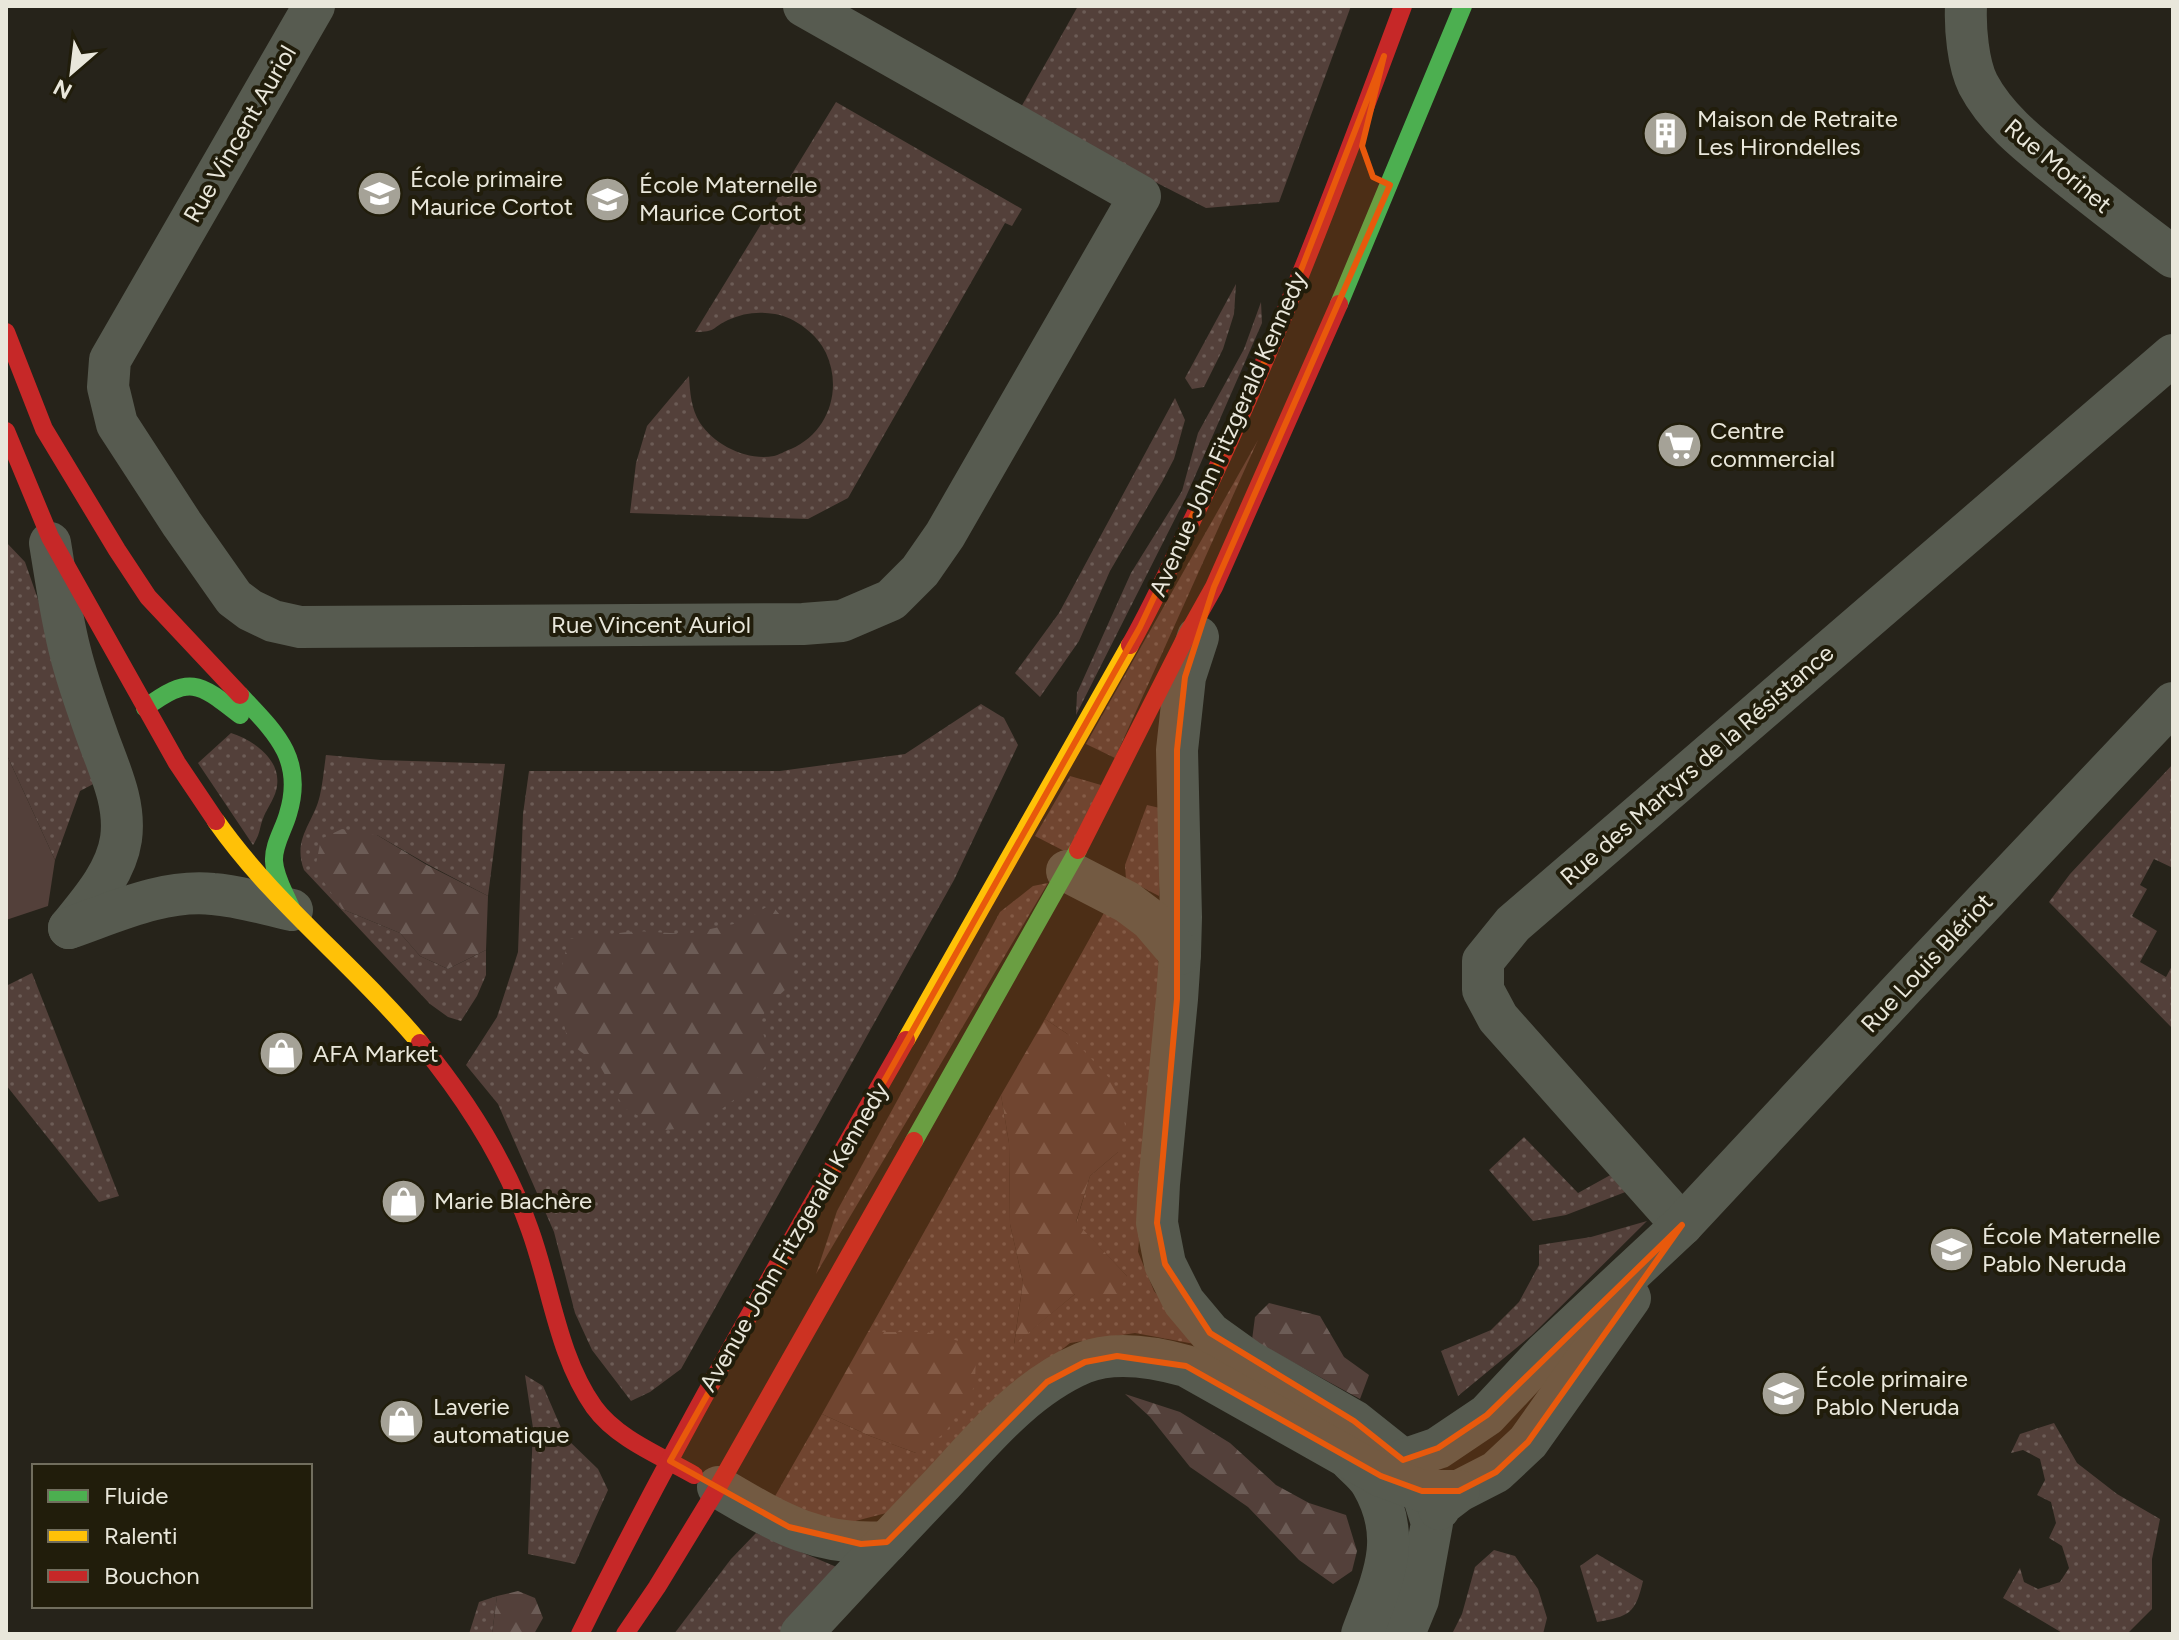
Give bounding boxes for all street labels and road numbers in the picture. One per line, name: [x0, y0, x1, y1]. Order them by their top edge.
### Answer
street label: Rue Vincent Auriol: [177, 40, 302, 228]
street label: Rue Morinet: [1999, 112, 2118, 219]
street label: Avenue John Fitzgerald Kennedy: [1143, 267, 1313, 601]
street label: Rue Vincent Auriol: [551, 610, 751, 639]
street label: Rue des Martyrs de la Résistance: [1554, 638, 1839, 891]
street label: Rue Louis Blériot: [1855, 887, 1999, 1038]
street label: Avenue John Fitzgerald Kennedy: [693, 1077, 894, 1397]

